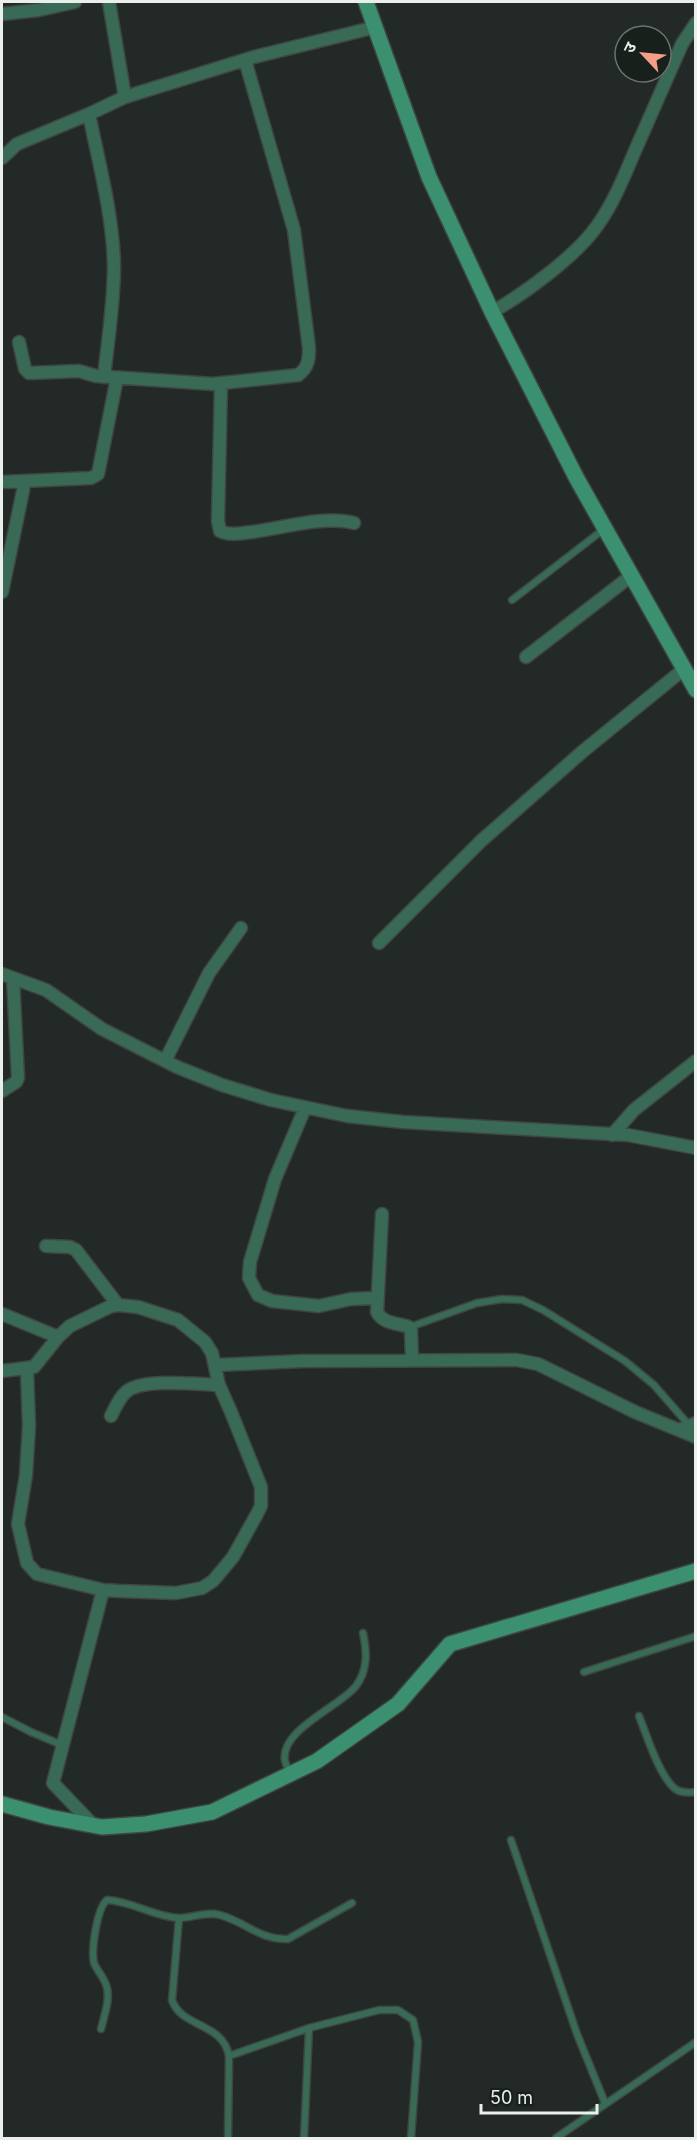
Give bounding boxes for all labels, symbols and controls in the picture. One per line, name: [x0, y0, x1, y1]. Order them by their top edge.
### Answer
north arrow: [613, 24, 673, 84]
text: उ: [618, 38, 641, 56]
scale bar: [481, 2077, 596, 2115]
text: 50 m: [490, 2087, 533, 2108]

